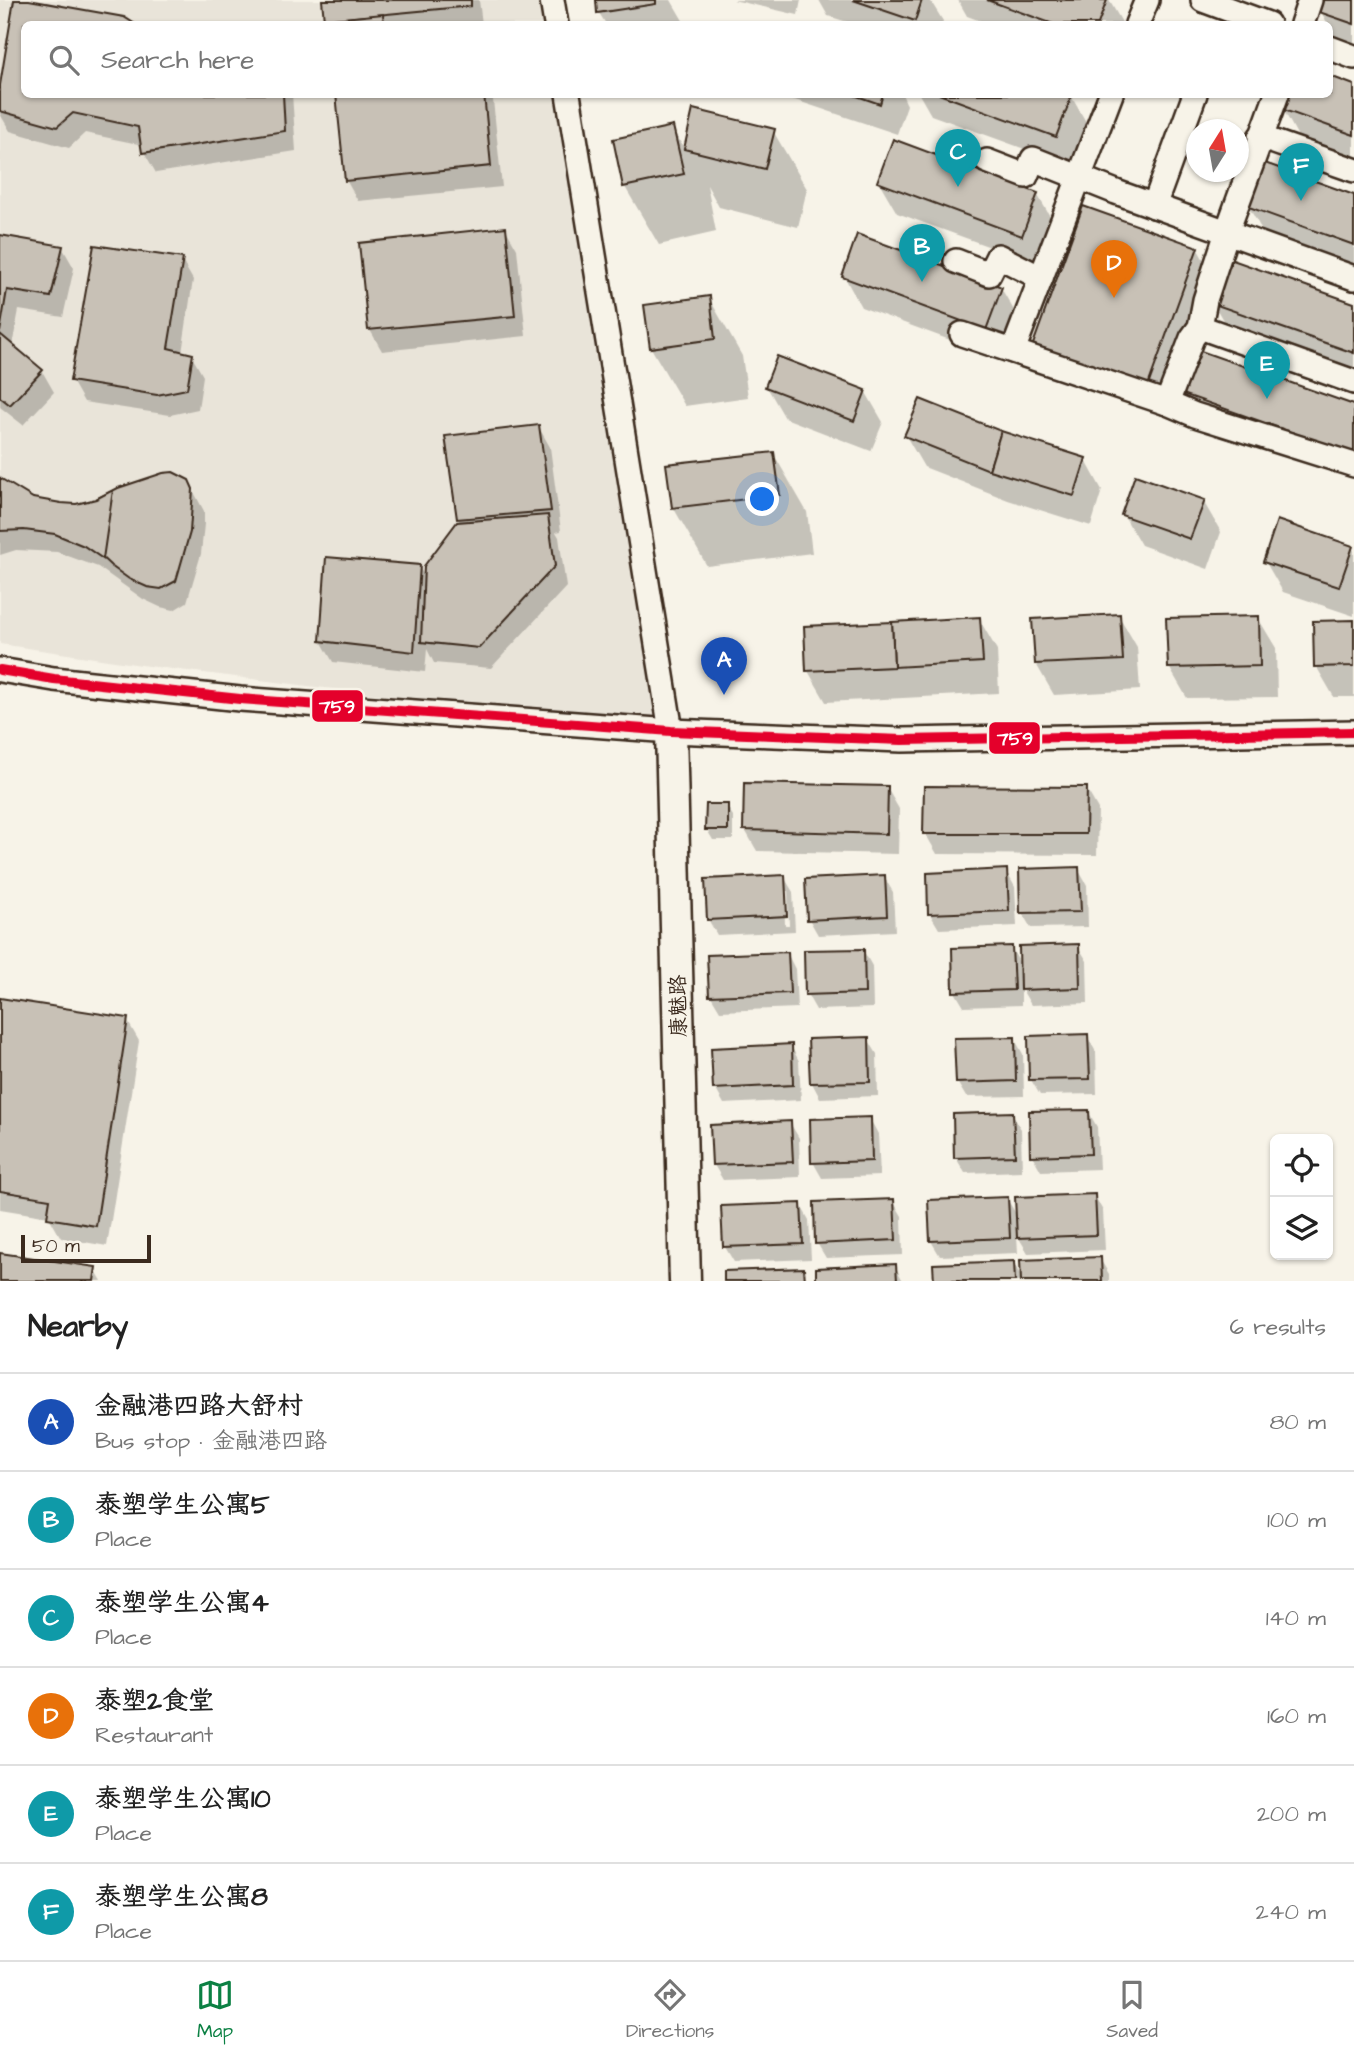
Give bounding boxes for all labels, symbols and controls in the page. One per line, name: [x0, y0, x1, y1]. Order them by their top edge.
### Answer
search box: [21, 21, 1333, 98]
icon: search: [45, 41, 83, 79]
text: Search here: [101, 42, 254, 78]
north arrow: [1186, 119, 1249, 182]
pin: C: [935, 129, 981, 187]
pin: F: [1278, 143, 1324, 201]
pin: B: [899, 224, 945, 282]
pin: D: [1091, 240, 1137, 298]
pin: E: [1244, 341, 1290, 399]
your location: [745, 482, 779, 516]
pin: A: [701, 637, 747, 695]
line badge: 759: [311, 689, 364, 723]
text: 759: [318, 694, 355, 721]
line badge: 759: [988, 721, 1041, 755]
text: 759: [996, 726, 1033, 753]
street label: 康魅路: [663, 974, 694, 1038]
map controls: [1270, 1134, 1333, 1260]
button: locate: [1270, 1134, 1333, 1197]
button: layers: [1270, 1197, 1333, 1260]
scale bar: [21, 1232, 150, 1264]
text: 50 m: [32, 1233, 80, 1260]
text: Nearby: [28, 1306, 128, 1348]
text: 6 results: [1230, 1311, 1326, 1343]
text: 金融港四路大舒村: [95, 1388, 303, 1424]
text: A: [44, 1406, 58, 1438]
text: 80 m: [1269, 1406, 1326, 1438]
text: Bus stop · 金融港四路: [95, 1425, 327, 1457]
text: 泰塑学生公寓5: [95, 1487, 269, 1523]
text: B: [43, 1504, 59, 1536]
text: 100 m: [1267, 1504, 1326, 1536]
text: Place: [95, 1523, 152, 1555]
text: 泰塑学生公寓4: [95, 1585, 269, 1621]
text: C: [43, 1602, 59, 1634]
text: 140 m: [1266, 1602, 1326, 1634]
text: Place: [95, 1621, 152, 1653]
text: 泰塑2食堂: [95, 1683, 214, 1719]
text: D: [44, 1700, 58, 1732]
text: 160 m: [1267, 1700, 1326, 1732]
text: Restaurant: [95, 1719, 213, 1751]
text: 泰塑学生公寓10: [95, 1781, 271, 1817]
text: E: [44, 1798, 58, 1830]
text: 200 m: [1257, 1798, 1326, 1830]
text: Place: [95, 1817, 152, 1849]
text: 泰塑学生公寓8: [95, 1879, 268, 1915]
text: F: [43, 1896, 59, 1928]
text: 240 m: [1256, 1896, 1326, 1928]
text: Place: [95, 1915, 152, 1947]
tab: Map: [196, 1976, 234, 2045]
tab: Directions: [626, 1976, 714, 2045]
tab: Saved: [1106, 1976, 1158, 2045]

